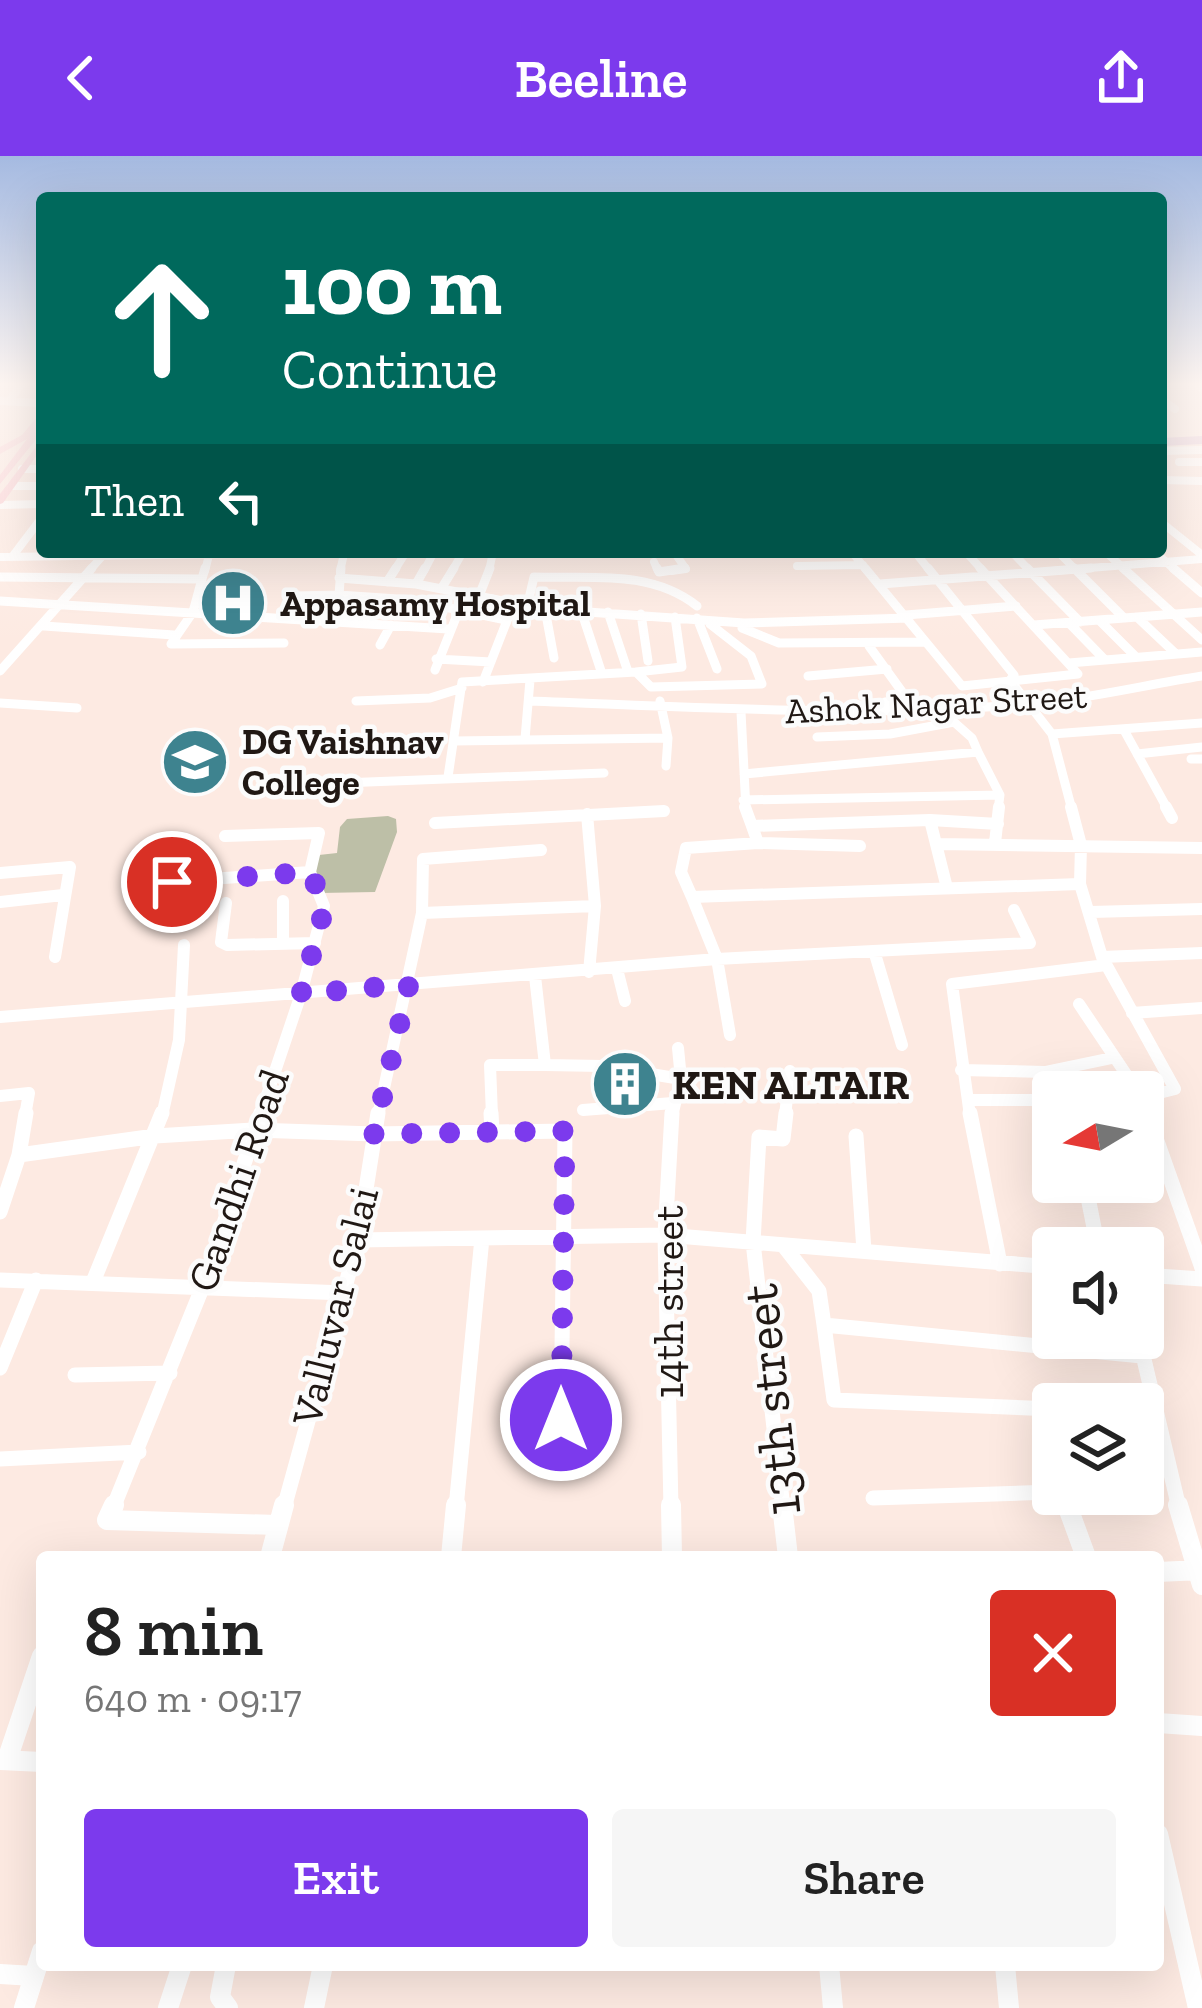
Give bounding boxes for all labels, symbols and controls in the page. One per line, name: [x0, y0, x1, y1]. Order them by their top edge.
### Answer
icon: back: [48, 45, 114, 111]
icon: share: [1088, 45, 1154, 111]
text: Beeline: [514, 46, 688, 111]
text: 100 m: [282, 235, 502, 336]
icon: ahead: [84, 240, 240, 396]
text: Continue: [282, 337, 497, 402]
icon: left: [208, 468, 274, 534]
text: Then: [84, 474, 184, 528]
hospital icon: Appasamy Hospital: [198, 568, 268, 638]
place label: Appasamy Hospital: [280, 582, 590, 625]
street label: Ashok Nagar Street: [784, 674, 1089, 732]
place label: DG Vaishnav College: [242, 720, 444, 804]
school or university icon: DG Vaishnav College: [160, 727, 230, 797]
pin: [121, 831, 223, 933]
icon: arrive: [139, 849, 205, 915]
building icon: KEN ALTAIR: [590, 1049, 660, 1119]
place label: KEN ALTAIR: [672, 1059, 910, 1110]
street label: Gandhi Road: [176, 1062, 300, 1298]
north arrow: [1032, 1071, 1164, 1203]
map controls: [1032, 1071, 1164, 1515]
street label: Valluvar Salai: [280, 1181, 389, 1432]
street label: 14th street: [643, 1205, 694, 1399]
button: sound: [1032, 1227, 1164, 1359]
street label: 13th street: [728, 1281, 813, 1519]
position arrow: [498, 1357, 624, 1483]
button: layers: [1032, 1383, 1164, 1515]
text: 8 min: [84, 1587, 263, 1673]
button: close: [990, 1590, 1116, 1716]
text: 640 m · 09:17: [84, 1675, 302, 1722]
button: Exit: [84, 1809, 588, 1947]
button: Share: [612, 1809, 1116, 1947]

